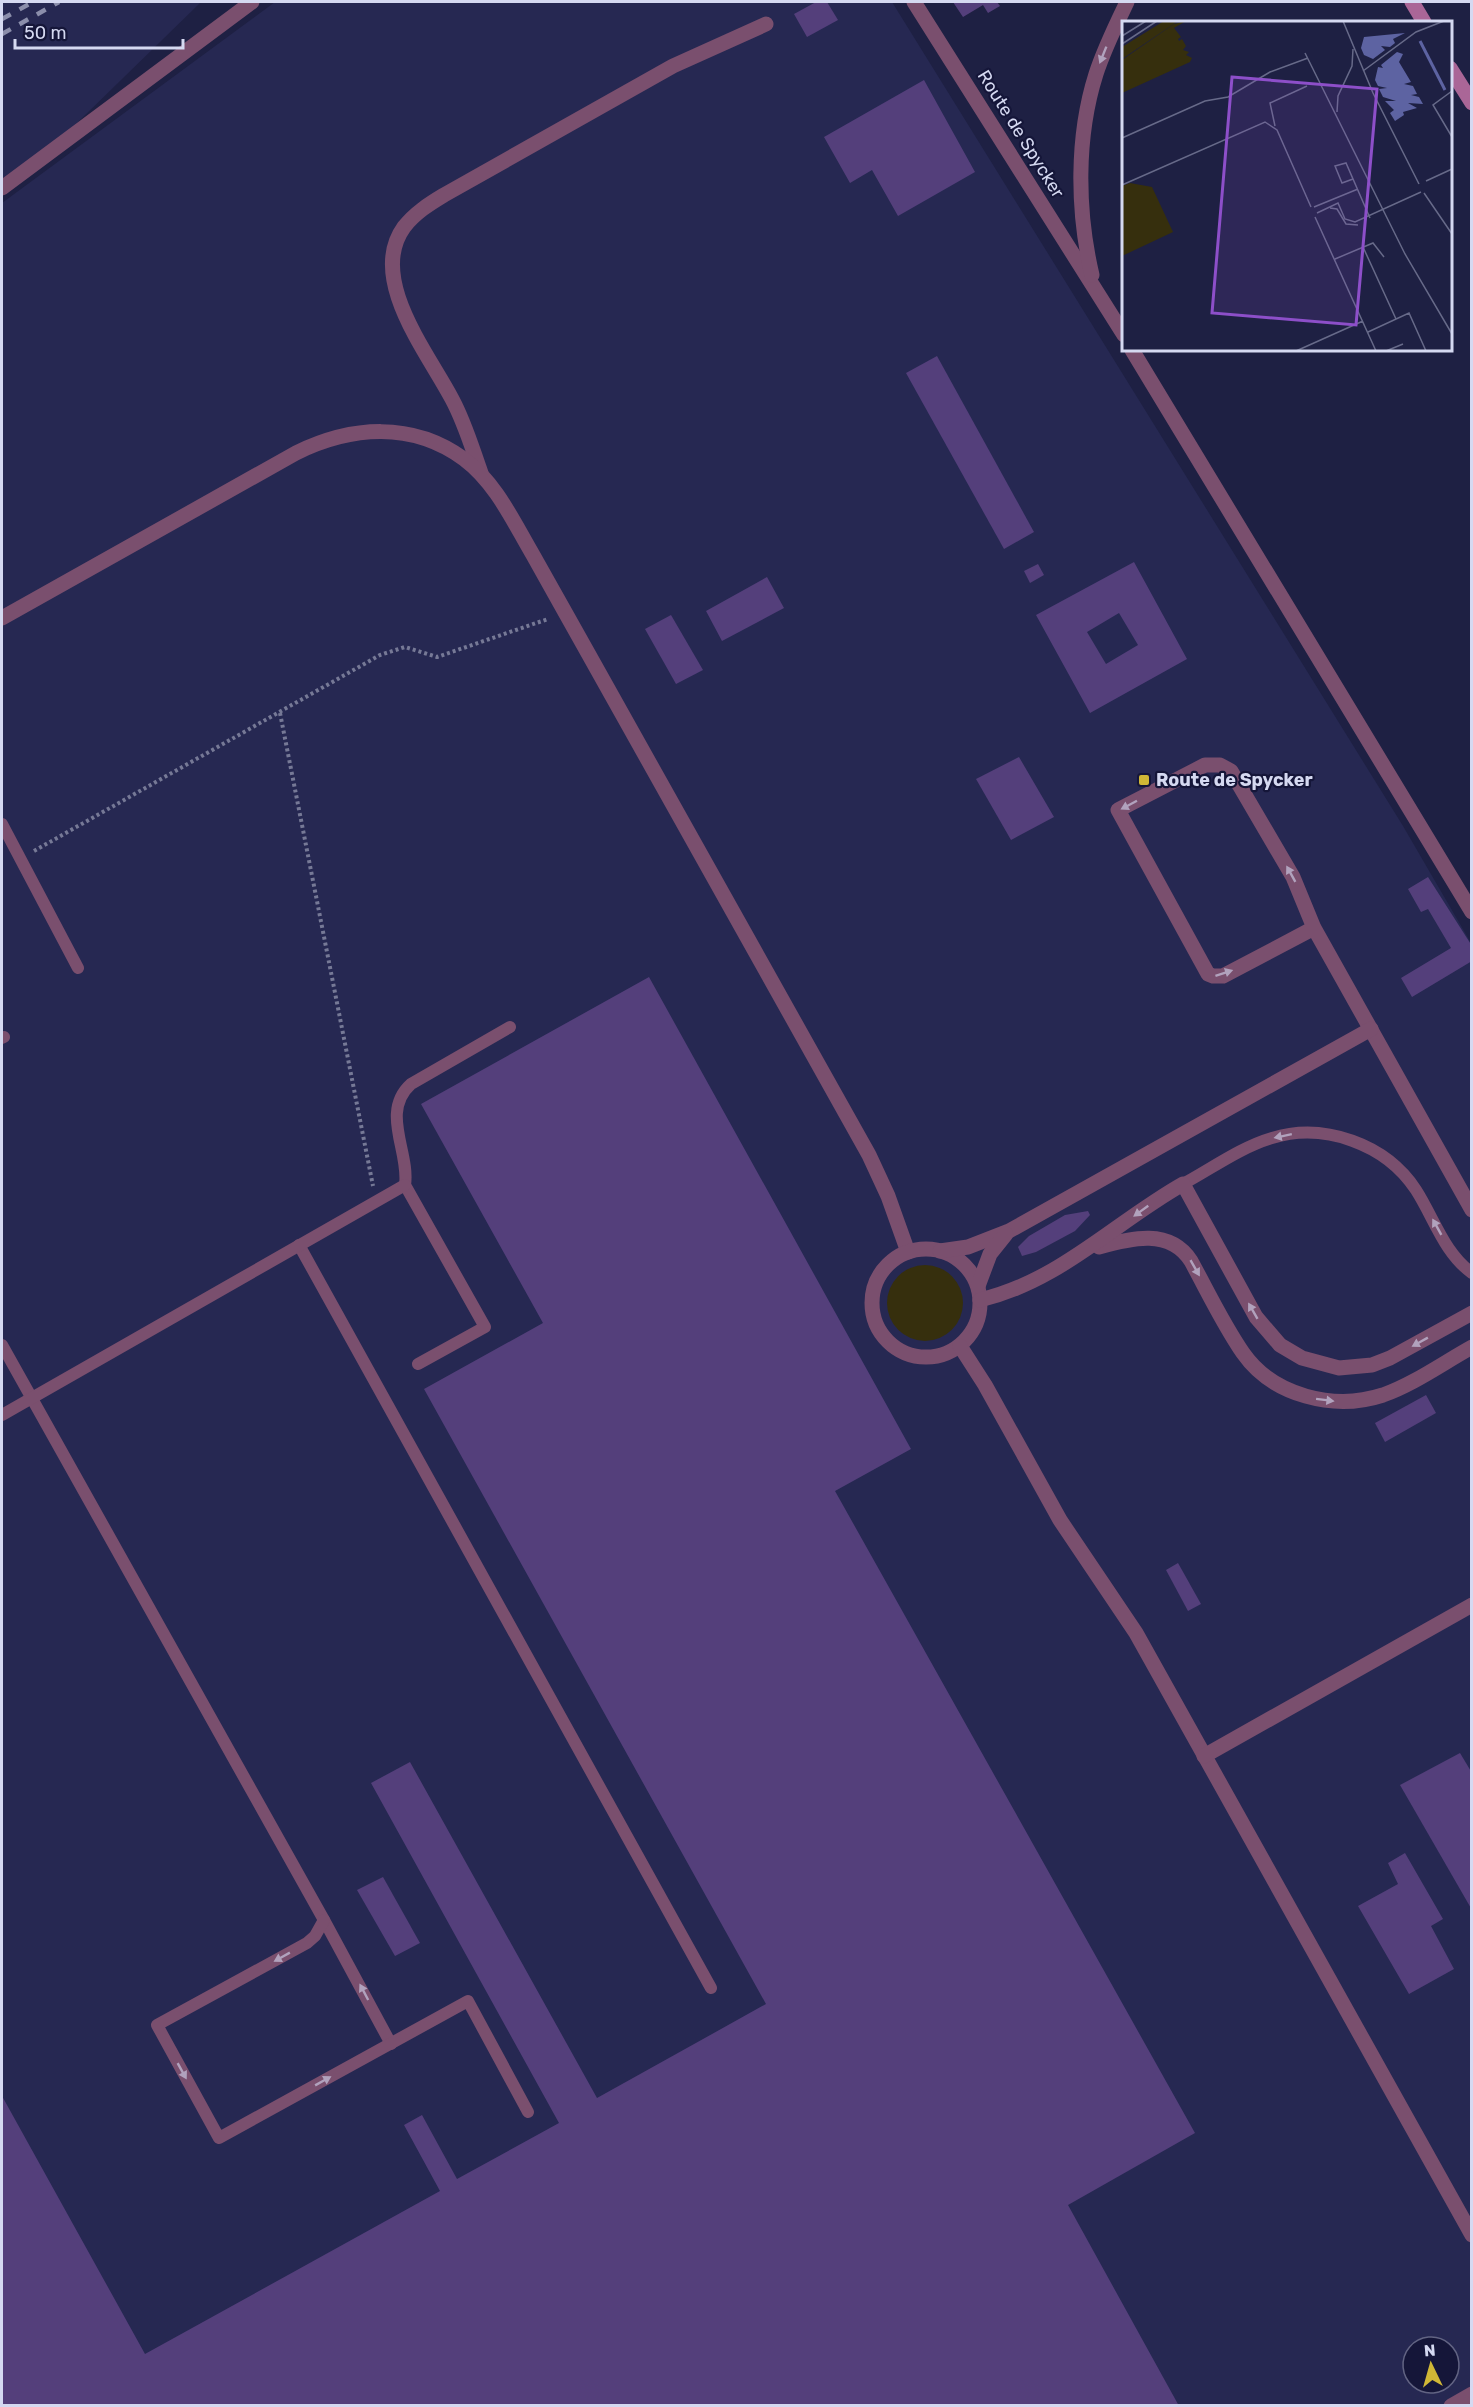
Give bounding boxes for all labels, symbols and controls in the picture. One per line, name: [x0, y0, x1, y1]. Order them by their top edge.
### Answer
scale bar: [15, 12, 183, 50]
inset map: [1122, 21, 1452, 351]
text: 50 m: [24, 22, 67, 44]
one-way arrow: [1098, 46, 1107, 64]
street label: Route de Spycker: [973, 66, 1069, 202]
place label: Route de Spycker: [1156, 769, 1313, 791]
marker: Route de Spycker: [1137, 773, 1151, 787]
one-way arrow: [1120, 800, 1137, 810]
one-way arrow: [1286, 866, 1296, 883]
one-way arrow: [1216, 968, 1234, 978]
one-way arrow: [1273, 1131, 1292, 1141]
one-way arrow: [1133, 1205, 1149, 1217]
one-way arrow: [1432, 1218, 1442, 1235]
one-way arrow: [1189, 1260, 1200, 1276]
one-way arrow: [1247, 1303, 1258, 1319]
one-way arrow: [1412, 1336, 1429, 1346]
one-way arrow: [1316, 1395, 1335, 1405]
one-way arrow: [273, 1952, 290, 1962]
one-way arrow: [359, 1983, 369, 2000]
one-way arrow: [177, 2063, 187, 2080]
one-way arrow: [315, 2076, 332, 2086]
north arrow: [1401, 2335, 1461, 2395]
text: N: [1423, 2341, 1436, 2361]

